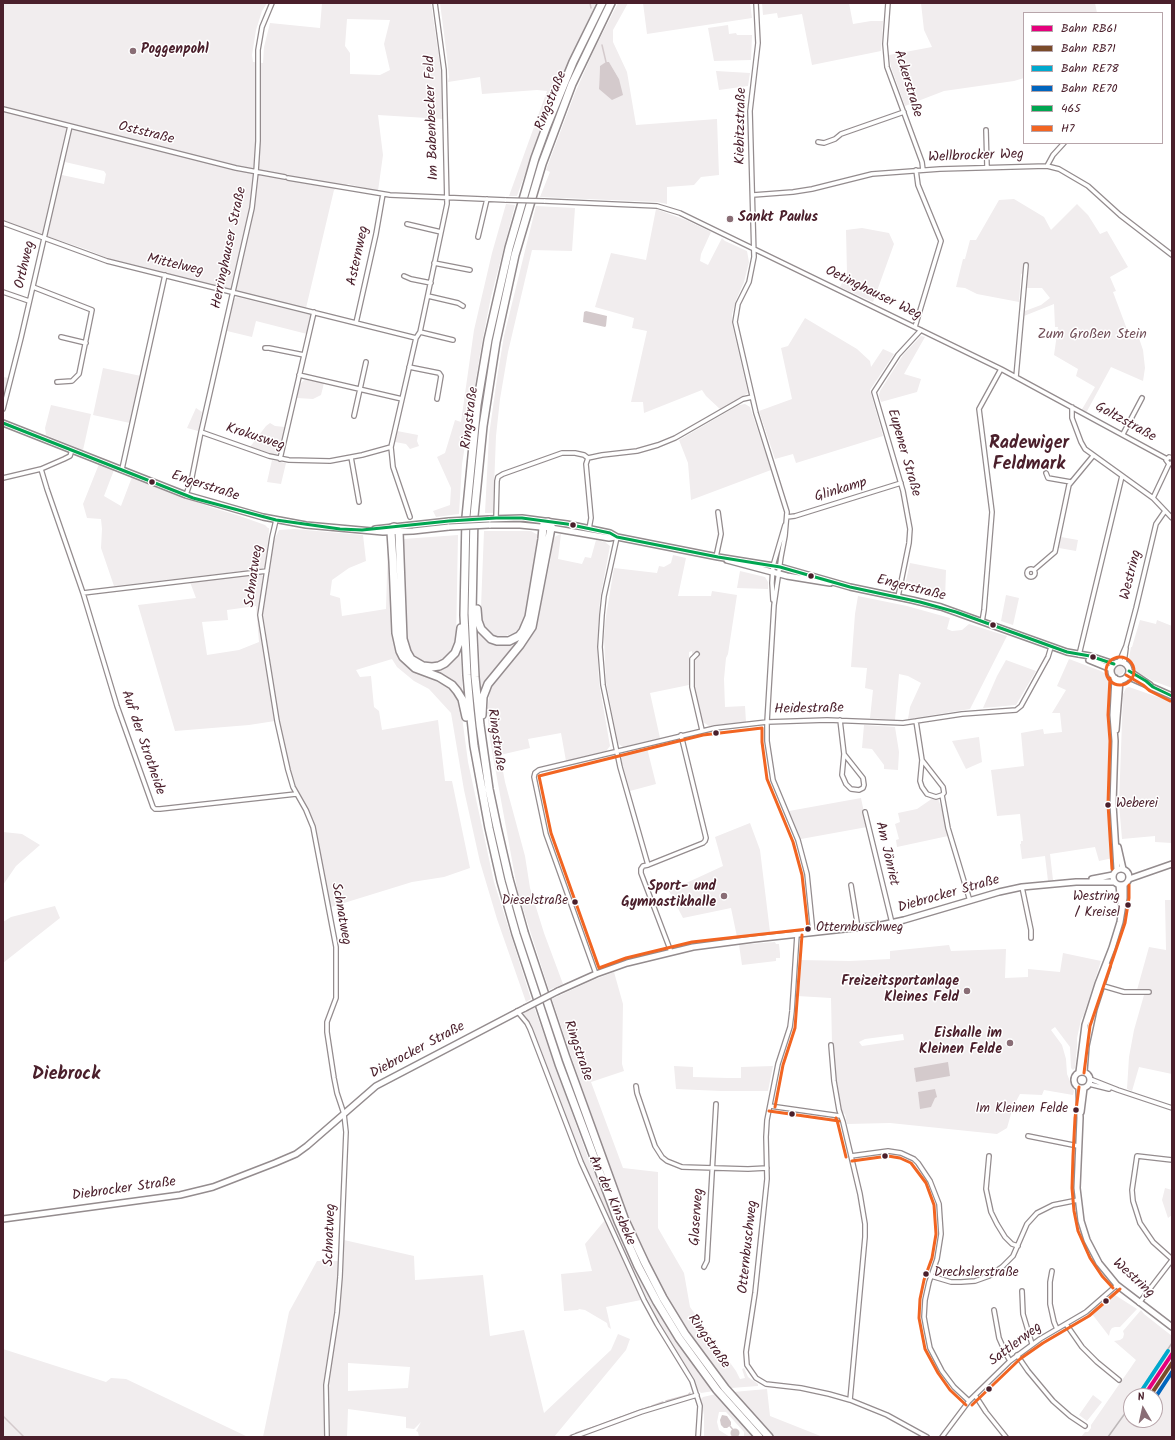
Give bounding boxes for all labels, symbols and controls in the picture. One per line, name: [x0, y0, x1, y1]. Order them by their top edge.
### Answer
legend: [1023, 12, 1163, 144]
text: Bahn RB61: [1061, 19, 1117, 38]
text: Bahn RB71: [1061, 39, 1116, 58]
place label: Poggenpohl: [141, 43, 209, 59]
marker: Poggenpohl: [128, 46, 138, 56]
street label: Ackerstraße: [889, 48, 925, 120]
street label: Im Babenbecker Feld: [422, 55, 444, 181]
text: Bahn RE78: [1061, 59, 1119, 78]
street label: Ringstraße: [532, 69, 572, 133]
text: Bahn RE70: [1061, 79, 1117, 98]
street label: Kiebitzstraße: [733, 87, 751, 165]
text: 465: [1061, 99, 1081, 118]
street label: Oststraße: [116, 119, 176, 149]
text: H7: [1061, 119, 1075, 138]
street label: Wellbrocker Weg: [928, 147, 1024, 167]
street label: Herringhauser Straße: [209, 185, 251, 311]
place label: Sankt Paulus: [738, 211, 818, 227]
marker: Sankt Paulus: [725, 214, 735, 224]
street label: Asternweg: [344, 225, 374, 287]
street label: Orthweg: [12, 239, 40, 291]
street label: Mittelweg: [145, 251, 205, 281]
street label: Oetinghauser Weg: [822, 263, 924, 325]
park label: Zum Großen Stein: [1037, 328, 1147, 344]
street label: Ringstraße: [459, 386, 483, 450]
street label: Goltzstraße: [1092, 399, 1158, 447]
street label: Eupener Straße: [882, 407, 924, 499]
street label: Krokusweg: [223, 421, 287, 455]
district label: Radewiger Feldmark: [989, 434, 1069, 476]
street label: Engerstraße: [169, 468, 241, 506]
street label: Glinkamp: [813, 475, 869, 507]
unlabelled marker: [147, 477, 157, 487]
unlabelled marker: [568, 520, 578, 530]
street label: Schnatweg: [242, 544, 268, 608]
street label: Westring: [1118, 548, 1146, 602]
unlabelled marker: [806, 571, 816, 581]
street label: Engerstraße: [875, 572, 947, 606]
unlabelled marker: [988, 620, 998, 630]
unlabelled marker: [1088, 652, 1098, 662]
street label: Auf der Strotheide: [116, 689, 168, 797]
street label: Heidestraße: [774, 701, 844, 719]
street label: Ringstraße: [482, 708, 508, 772]
unlabelled marker: [711, 728, 721, 738]
place label: Weberei: [1116, 797, 1158, 813]
marker: Weberei: [1103, 800, 1113, 810]
street label: Am Jönriet: [870, 820, 902, 888]
street label: Diebrocker Straße: [896, 872, 1002, 918]
place label: Sport- und Gymnastikhalle: [621, 880, 716, 912]
street label: Schnatweg: [326, 882, 354, 946]
place label: Westring / Kreisel: [1073, 890, 1120, 921]
marker: Sport- und Gymnastikhalle: [719, 891, 729, 901]
place label: Dieselstraße: [502, 894, 568, 910]
marker: Dieselstraße: [570, 897, 580, 907]
marker: Westring / Kreisel: [1123, 900, 1133, 910]
place label: Otternbuschweg: [816, 921, 903, 937]
marker: Otternbuschweg: [803, 924, 813, 934]
place label: Freizeitsportanlage Kleines Feld: [841, 975, 959, 1008]
marker: Freizeitsportanlage Kleines Feld: [962, 986, 972, 996]
street label: Diebrocker Straße: [368, 1019, 468, 1083]
street label: Ringstraße: [559, 1019, 595, 1083]
place label: Eishalle im Kleinen Felde: [919, 1027, 1002, 1060]
marker: Eishalle im Kleinen Felde: [1005, 1038, 1015, 1048]
district label: Diebrock: [32, 1065, 100, 1087]
place label: Im Kleinen Felde: [976, 1102, 1068, 1118]
marker: Im Kleinen Felde: [1071, 1105, 1081, 1115]
unlabelled marker: [787, 1109, 797, 1119]
unlabelled marker: [880, 1151, 890, 1161]
street label: An der Kinsbeke: [584, 1153, 638, 1249]
street label: Diebrocker Straße: [71, 1174, 177, 1206]
street label: Glaserweg: [688, 1188, 708, 1246]
street label: Otternbuschweg: [736, 1199, 762, 1295]
street label: Schnatweg: [322, 1203, 340, 1267]
street label: Westring: [1109, 1256, 1157, 1302]
place label: Drechslerstraße: [934, 1266, 1019, 1282]
marker: Drechslerstraße: [921, 1269, 931, 1279]
unlabelled marker: [1101, 1296, 1111, 1306]
street label: Ringstraße: [683, 1312, 733, 1372]
street label: Sattlerweg: [986, 1320, 1046, 1370]
unlabelled marker: [984, 1384, 994, 1394]
north arrow: [1123, 1388, 1163, 1428]
text: N: [1136, 1388, 1146, 1407]

